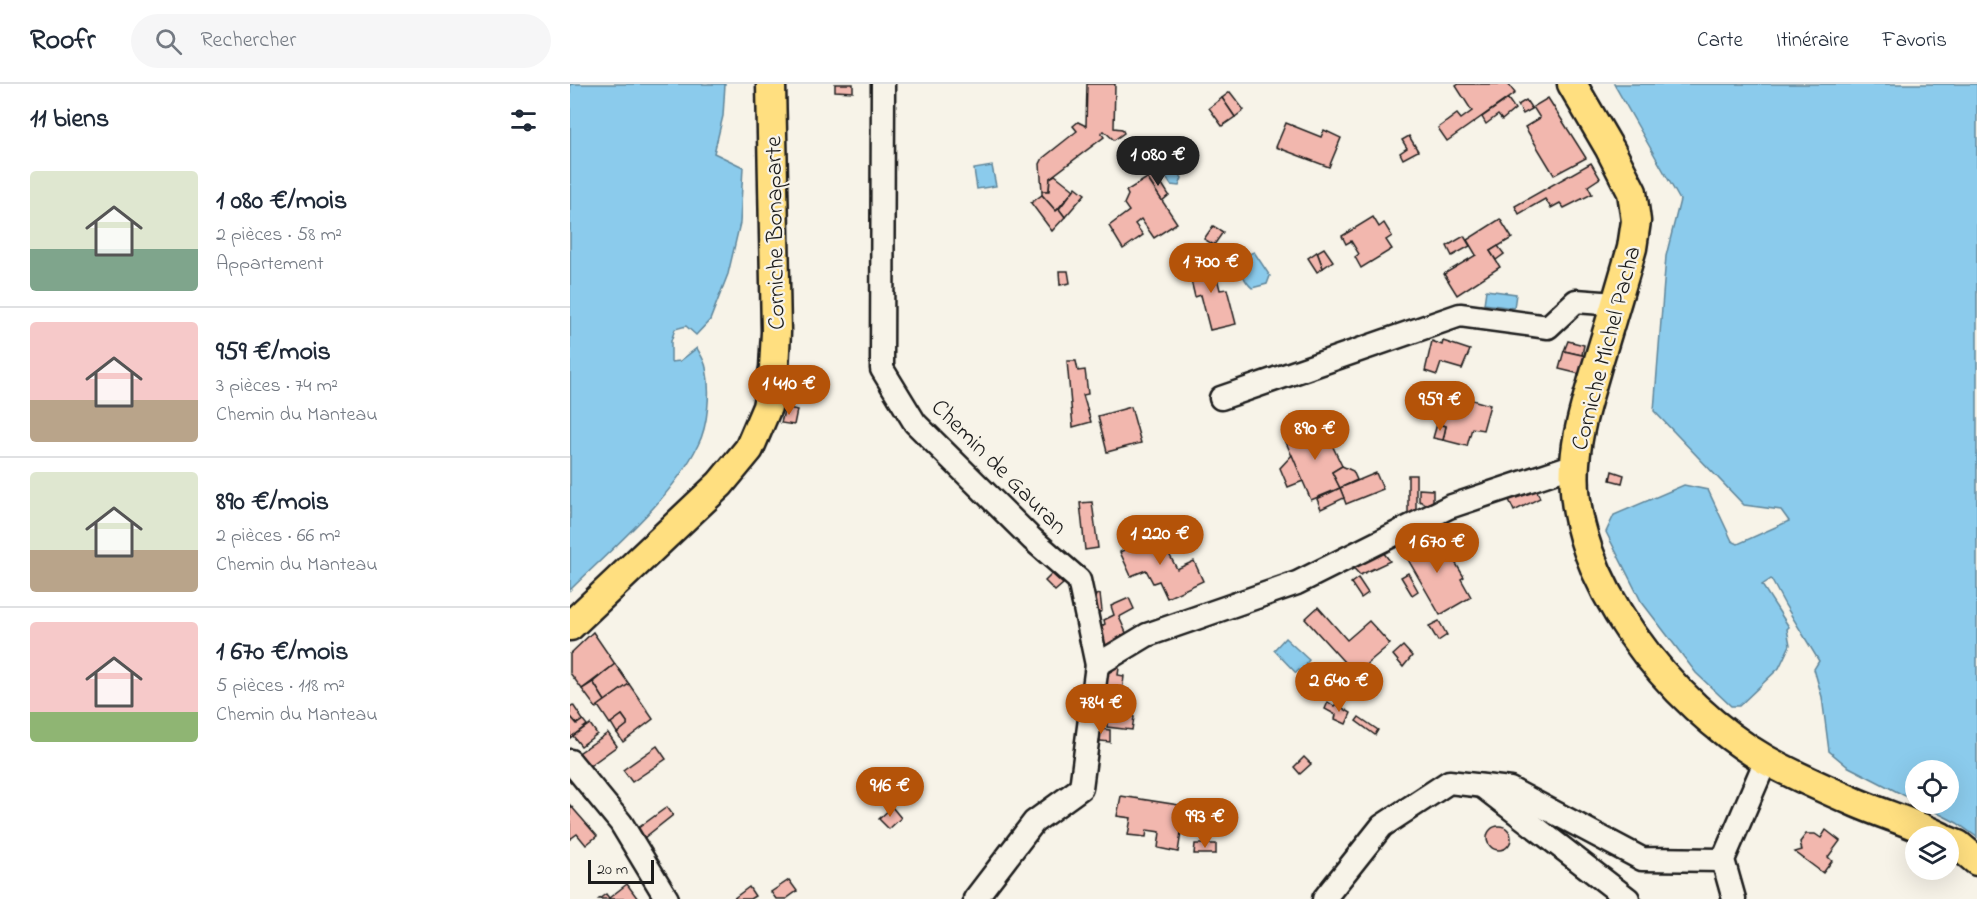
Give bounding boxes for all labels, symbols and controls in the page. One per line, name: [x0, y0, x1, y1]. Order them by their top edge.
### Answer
search box: [131, 14, 551, 68]
text: Roofr: [30, 21, 95, 62]
icon: search: [152, 25, 185, 58]
text: Rechercher: [200, 25, 296, 57]
text: Carte: [1697, 26, 1743, 56]
text: Itinéraire: [1776, 26, 1849, 56]
text: Favoris: [1882, 26, 1947, 56]
text: 11 biens: [30, 101, 109, 139]
icon: filters: [507, 104, 540, 137]
street label: Corniche Bonaparte: [757, 136, 796, 330]
pin: 1 080 €: [1103, 136, 1213, 187]
text: 1 080 €: [1130, 141, 1186, 170]
text: 1 080 €/mois: [216, 183, 347, 221]
icon: home: [78, 195, 150, 267]
text: 2 pièces · 58 m²: [216, 221, 342, 250]
pin: 1 700 €: [1156, 243, 1266, 294]
street label: Corniche Michel Pacha: [1563, 243, 1652, 455]
text: 1 700 €: [1183, 248, 1239, 277]
text: Appartement: [216, 250, 324, 279]
text: 959 €/mois: [216, 334, 331, 372]
icon: home: [78, 346, 150, 418]
pin: 1 410 €: [734, 365, 844, 416]
text: 1 410 €: [762, 370, 816, 399]
text: 3 pièces · 74 m²: [216, 372, 338, 401]
pin: 959 €: [1398, 381, 1482, 432]
text: 959 €: [1419, 386, 1461, 415]
street label: Chemin de Gauran: [922, 392, 1074, 544]
text: Chemin du Manteau: [216, 401, 378, 430]
pin: 890 €: [1273, 410, 1357, 461]
text: 890 €: [1294, 415, 1336, 444]
text: 890 €/mois: [216, 484, 329, 522]
icon: home: [78, 496, 150, 568]
pin: 1 220 €: [1105, 515, 1215, 566]
text: 1 220 €: [1131, 520, 1189, 549]
text: 2 pièces · 66 m²: [216, 522, 341, 551]
pin: 1 670 €: [1382, 523, 1492, 574]
text: 1 670 €: [1409, 528, 1465, 557]
text: Chemin du Manteau: [216, 551, 378, 580]
text: 1 670 €/mois: [216, 634, 348, 672]
icon: home: [78, 646, 150, 718]
pin: 2 640 €: [1284, 662, 1394, 713]
text: 2 640 €: [1309, 667, 1369, 696]
text: 5 pièces · 118 m²: [216, 672, 345, 701]
pin: 784 €: [1059, 684, 1143, 735]
text: 784 €: [1080, 689, 1122, 718]
text: Chemin du Manteau: [216, 701, 378, 730]
map controls: [1905, 760, 1959, 880]
button: locate: [1905, 760, 1959, 814]
pin: 916 €: [848, 767, 932, 818]
text: 916 €: [870, 772, 910, 801]
pin: 993 €: [1163, 798, 1247, 849]
text: 993 €: [1185, 803, 1225, 832]
button: layers: [1905, 826, 1959, 880]
scale bar: [588, 857, 654, 884]
text: 20 m: [597, 858, 628, 882]

